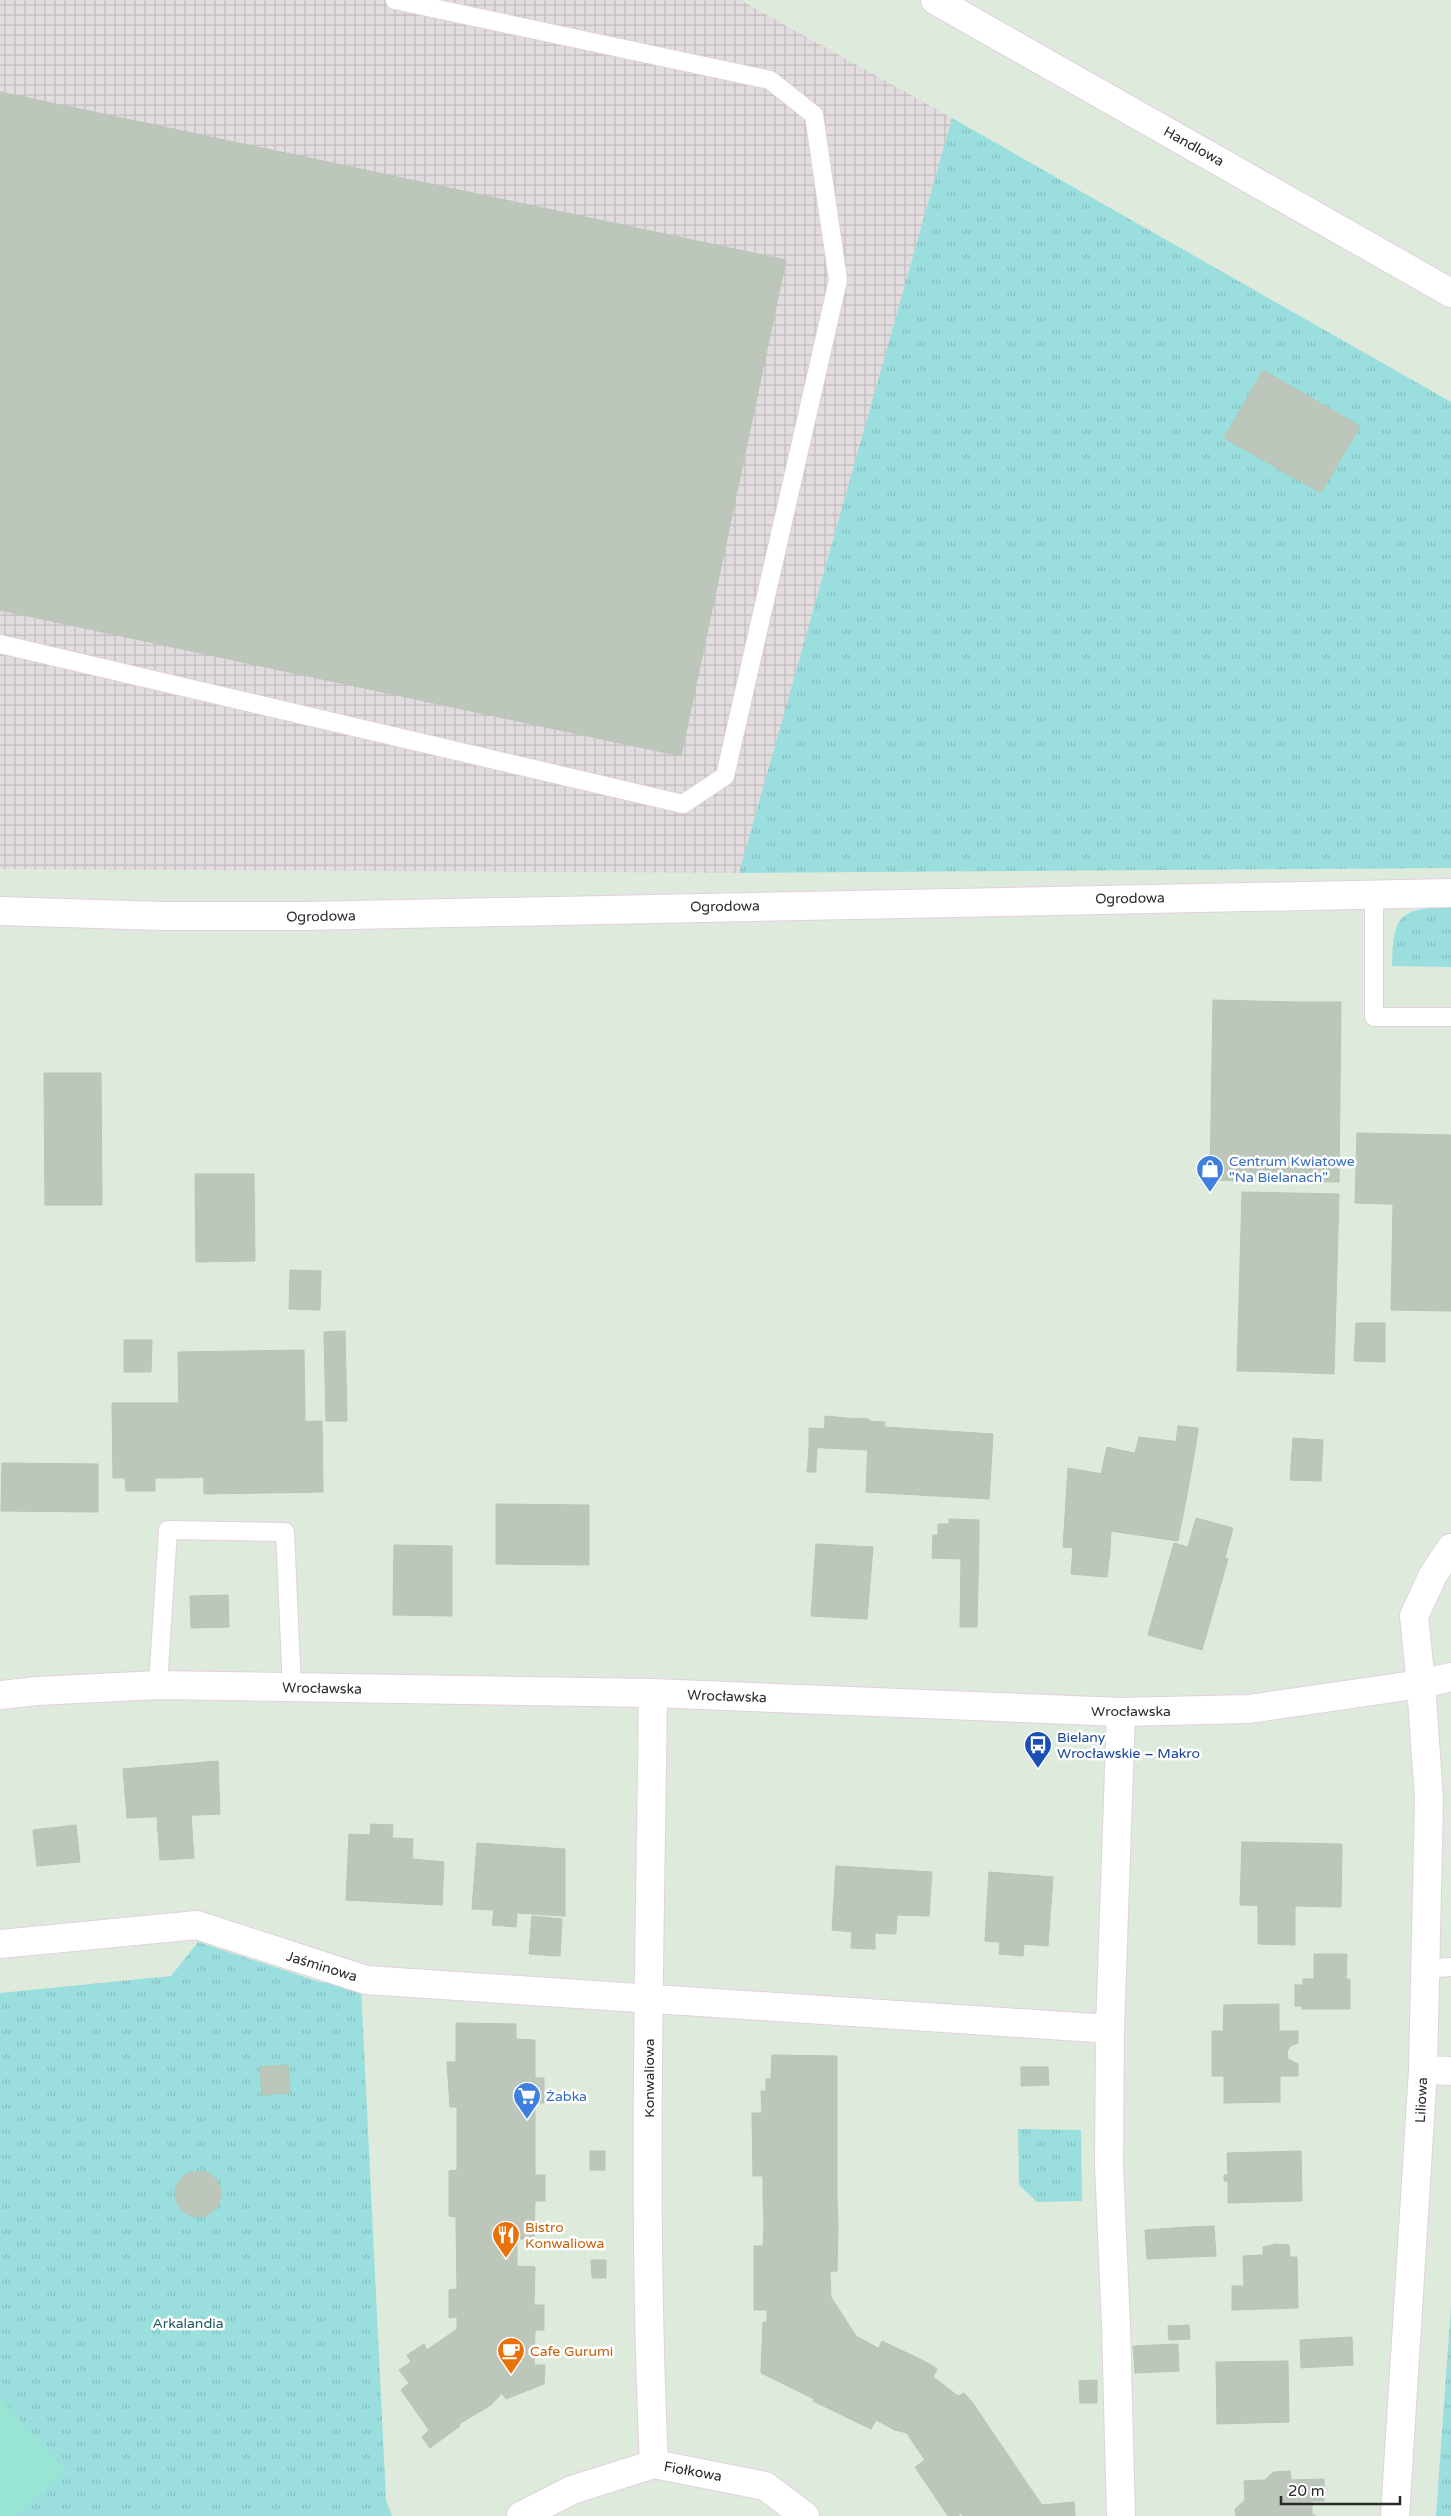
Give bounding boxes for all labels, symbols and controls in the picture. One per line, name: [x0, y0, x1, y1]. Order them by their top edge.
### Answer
street label: Handlowa: [1161, 123, 1227, 170]
street label: Ogrodowa: [1095, 889, 1165, 908]
street label: Ogrodowa: [690, 897, 760, 916]
street label: Ogrodowa: [286, 907, 356, 926]
place label: Centrum Kwiatowe "Na Bielanach": [1229, 1153, 1355, 1186]
shop icon: Centrum Kwiatowe "Na Bielanach": [1195, 1154, 1225, 1193]
street label: Wrocławska: [282, 1679, 362, 1698]
street label: Wrocławska: [687, 1687, 767, 1706]
street label: Wrocławska: [1091, 1703, 1171, 1720]
place label: Bielany Wrocławskie – Makro: [1057, 1729, 1200, 1762]
bus stop icon: Bielany Wrocławskie – Makro: [1023, 1730, 1053, 1769]
street label: Jaśminowa: [284, 1948, 359, 1985]
street label: Konwaliowa: [641, 2038, 658, 2118]
street label: Liliowa: [1412, 2077, 1431, 2123]
supermarket icon: Żabka: [512, 2081, 542, 2120]
place label: Żabka: [546, 2088, 587, 2105]
place label: Bistro Konwaliowa: [525, 2219, 604, 2252]
restaurant icon: Bistro Konwaliowa: [491, 2220, 521, 2259]
park label: Arkalandia: [152, 2315, 224, 2332]
cafe icon: Cafe Gurumi: [496, 2336, 526, 2375]
place label: Cafe Gurumi: [530, 2343, 613, 2360]
street label: Fiołkowa: [662, 2458, 723, 2485]
scale bar: [1281, 2474, 1400, 2506]
text: 20 m: [1288, 2482, 1325, 2500]

